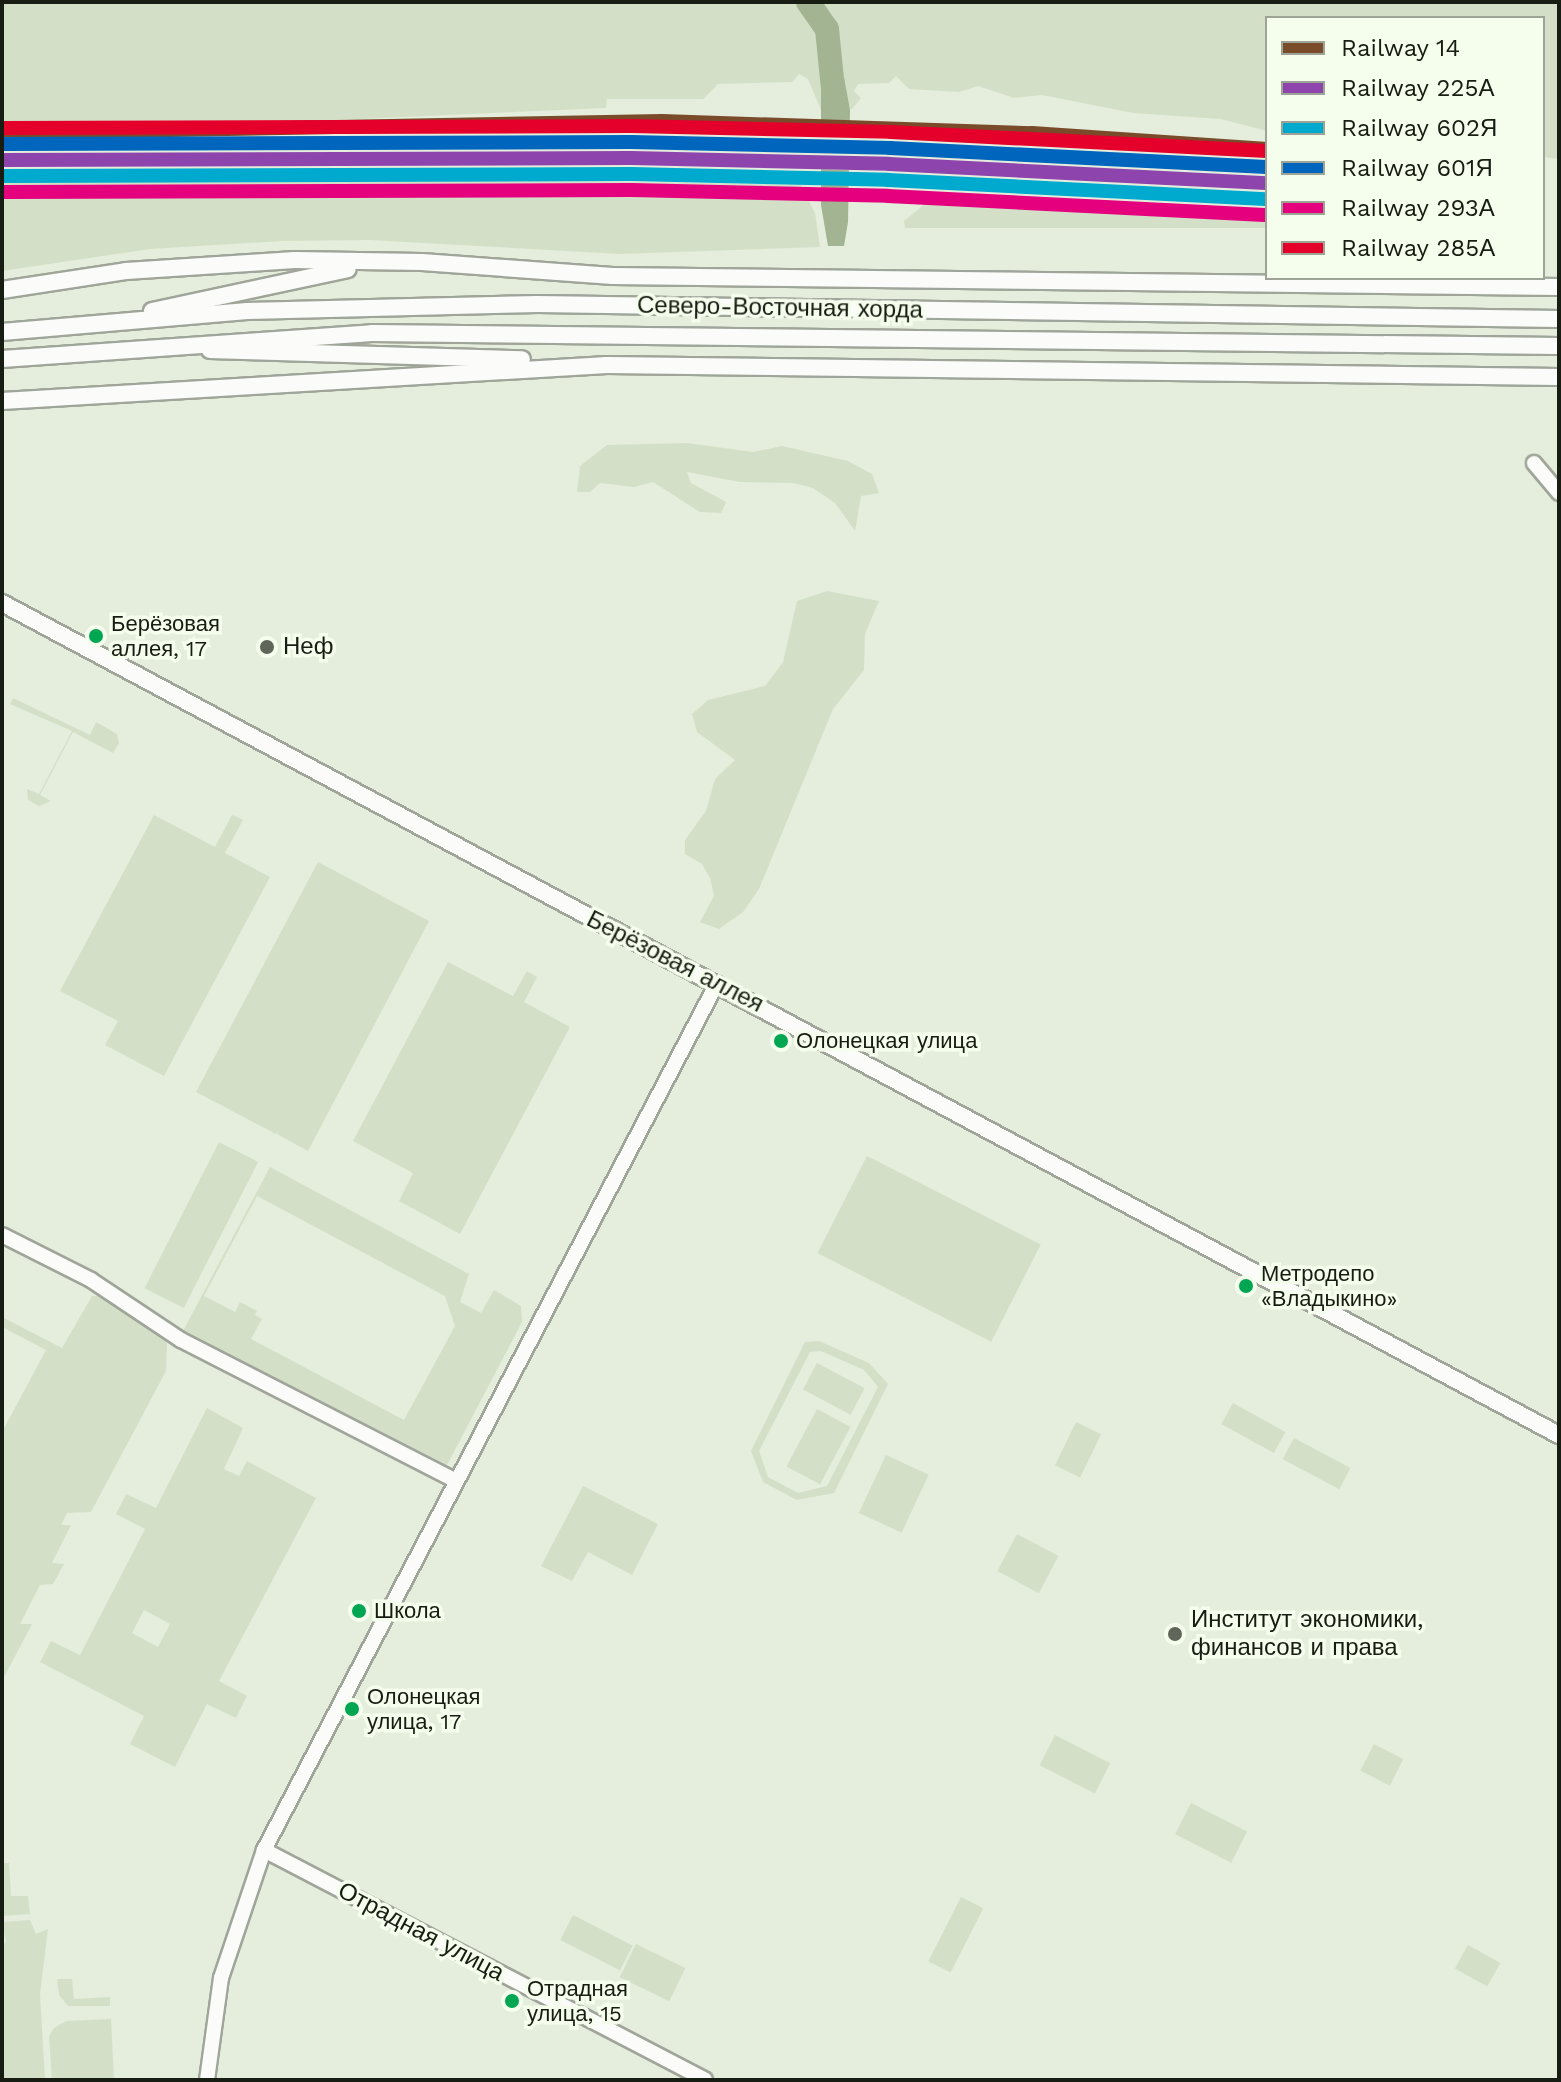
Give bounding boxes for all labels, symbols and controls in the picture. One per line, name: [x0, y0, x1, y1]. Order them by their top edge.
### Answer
legend: [1265, 16, 1545, 280]
text: Railway 14: [1341, 34, 1460, 62]
text: Railway 225А: [1341, 74, 1494, 102]
text: Railway 602Я: [1341, 114, 1497, 142]
text: Railway 601Я: [1341, 154, 1493, 182]
text: Railway 293А: [1341, 194, 1495, 222]
text: Railway 285А: [1341, 234, 1495, 262]
street label: Северо-Восточная хорда: [637, 291, 923, 325]
place label: Берёзовая аллея, 17: [111, 610, 220, 662]
marker: Берёзовая аллея, 17: [88, 628, 104, 644]
place label: Неф: [283, 633, 333, 661]
marker: Неф: [258, 638, 276, 656]
street label: Берёзовая аллея: [582, 905, 768, 1019]
place label: Олонецкая улица: [796, 1028, 977, 1054]
marker: Олонецкая улица: [773, 1033, 789, 1049]
place label: Метродепо «Владыкино»: [1261, 1260, 1397, 1312]
marker: Метродепо «Владыкино»: [1238, 1278, 1254, 1294]
place label: Школа: [374, 1598, 441, 1624]
marker: Школа: [351, 1603, 367, 1619]
place label: Институт экономики, финансов и права: [1191, 1606, 1424, 1662]
marker: Институт экономики, финансов и права: [1166, 1625, 1184, 1643]
place label: Олонецкая улица, 17: [367, 1683, 480, 1734]
marker: Олонецкая улица, 17: [344, 1701, 360, 1717]
street label: Отрадная улица: [333, 1876, 509, 1988]
place label: Отрадная улица, 15: [527, 1975, 628, 2026]
marker: Отрадная улица, 15: [504, 1993, 520, 2009]

